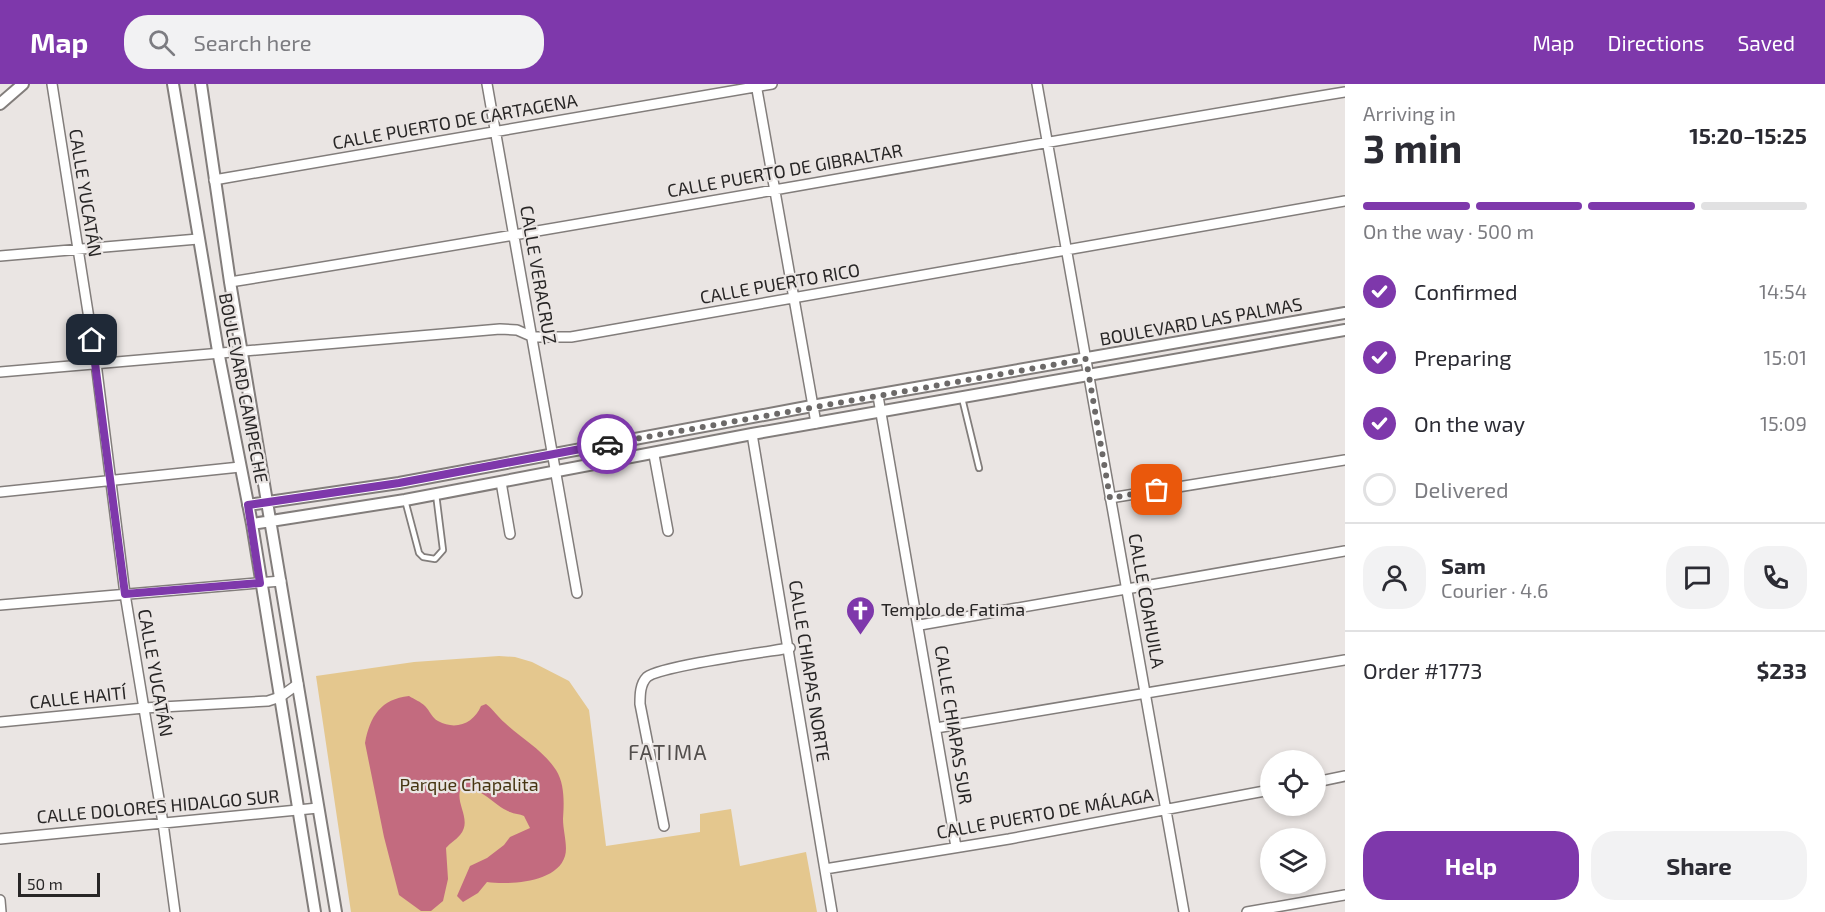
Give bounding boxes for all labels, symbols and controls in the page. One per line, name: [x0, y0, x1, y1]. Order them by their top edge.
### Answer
search box: [124, 15, 544, 69]
text: Map: [30, 25, 88, 59]
icon: search: [145, 26, 178, 59]
text: Search here: [193, 29, 312, 55]
text: Map: [1532, 30, 1575, 55]
text: Directions: [1608, 30, 1704, 55]
text: Saved: [1737, 30, 1795, 55]
street label: CALLE PUERTO DE CARTAGENA: [331, 89, 580, 153]
text: Arriving in: [1363, 101, 1456, 125]
text: 15:20–15:25: [1689, 122, 1807, 148]
text: 3 min: [1363, 124, 1462, 171]
street label: CALLE YUCATÁN: [65, 127, 107, 259]
street label: CALLE PUERTO DE GIBRALTAR: [665, 138, 904, 202]
street label: CALLE VERACRUZ: [516, 204, 562, 346]
text: On the way · 500 m: [1363, 219, 1534, 243]
street label: CALLE PUERTO RICO: [698, 258, 861, 308]
icon: check: [1363, 275, 1396, 308]
text: Confirmed: [1414, 278, 1518, 304]
text: 14:54: [1759, 279, 1807, 303]
street label: BOULEVARD CAMPECHE: [215, 291, 273, 485]
street label: BOULEVARD LAS PALMAS: [1098, 292, 1304, 350]
pin: [66, 314, 117, 365]
icon: home: [75, 323, 108, 356]
icon: check: [1363, 341, 1396, 374]
text: Preparing: [1414, 344, 1512, 370]
text: 15:01: [1764, 345, 1807, 369]
icon: check: [1363, 407, 1396, 440]
text: On the way: [1414, 410, 1525, 436]
text: 15:09: [1760, 411, 1807, 435]
courier: [577, 414, 637, 474]
icon: car: [591, 428, 624, 461]
pin: [1131, 464, 1182, 515]
icon: bag: [1140, 473, 1173, 506]
text: Delivered: [1414, 476, 1509, 502]
street label: CALLE COAHUILA: [1124, 532, 1170, 671]
button: person: [1363, 546, 1426, 609]
button: chat: [1666, 546, 1729, 609]
button: phone: [1744, 546, 1807, 609]
text: Sam: [1441, 552, 1486, 578]
street label: CALLE CHIAPAS NORTE: [785, 578, 835, 763]
text: Courier · 4.6: [1441, 578, 1548, 602]
church icon: Templo de Fatima: [844, 594, 876, 636]
place label: Templo de Fatima: [881, 598, 1025, 620]
street label: CALLE YUCATÁN: [134, 607, 178, 738]
street label: CALLE CHIAPAS SUR: [931, 644, 977, 806]
text: Order #1773: [1363, 657, 1483, 683]
text: $233: [1757, 657, 1807, 683]
street label: CALLE HAITÍ: [28, 681, 129, 713]
district label: FATIMA: [628, 739, 708, 764]
map controls: [1260, 750, 1326, 894]
button: locate: [1260, 750, 1326, 816]
park label: Parque Chapalita: [399, 773, 539, 795]
street label: CALLE PUERTO DE MÁLAGA: [935, 783, 1156, 843]
street label: CALLE DOLORES HIDALGO SUR: [36, 784, 280, 828]
button: layers: [1260, 828, 1326, 894]
button: Help: [1363, 831, 1579, 900]
button: Share: [1591, 831, 1807, 900]
scale bar: [18, 870, 100, 898]
text: 50 m: [27, 874, 63, 893]

